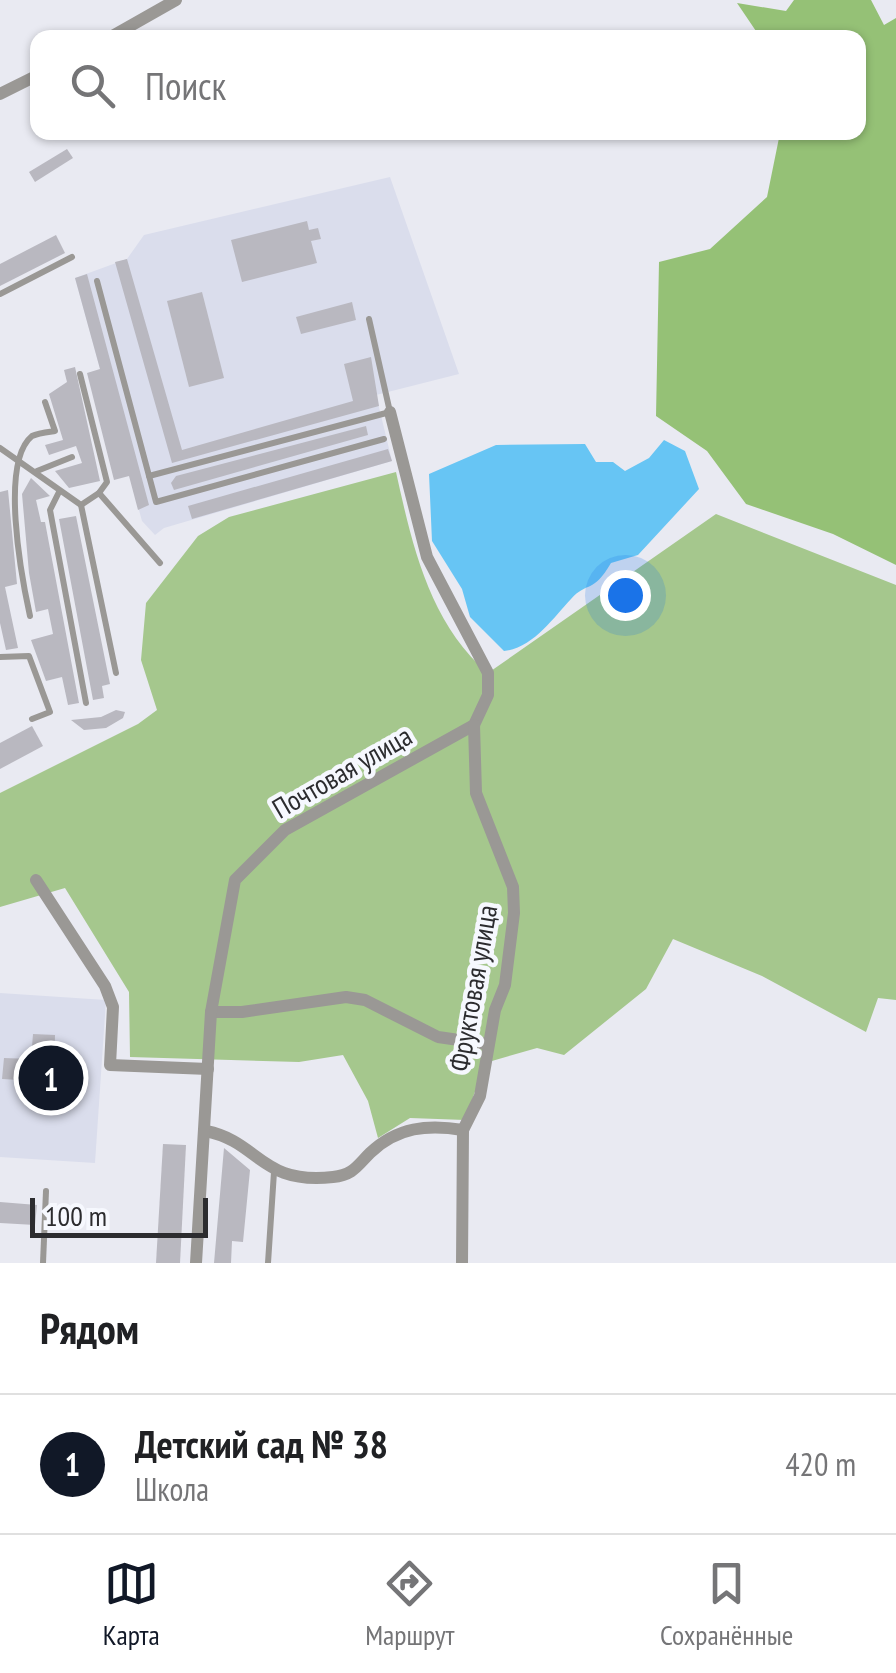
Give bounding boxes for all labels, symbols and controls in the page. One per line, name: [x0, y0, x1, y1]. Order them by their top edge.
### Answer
search box: [30, 30, 866, 140]
icon: search: [65, 58, 120, 113]
text: Поиск: [145, 61, 226, 110]
your location: [600, 570, 651, 621]
street label: Почтовая улица: [265, 717, 418, 826]
street label: Фруктовая улица: [440, 902, 505, 1074]
pin: 1: [18, 1040, 84, 1116]
scale bar: [30, 1193, 208, 1238]
text: 100 m: [45, 1197, 107, 1234]
text: Рядом: [40, 1301, 139, 1356]
text: Детский сад № 38: [135, 1419, 388, 1468]
text: 1: [65, 1443, 80, 1485]
text: 420 m: [785, 1443, 856, 1485]
text: Школа: [135, 1468, 209, 1510]
tab: Карта: [103, 1556, 160, 1653]
tab: Маршрут: [365, 1556, 455, 1653]
tab: Сохранённые: [660, 1556, 793, 1653]

